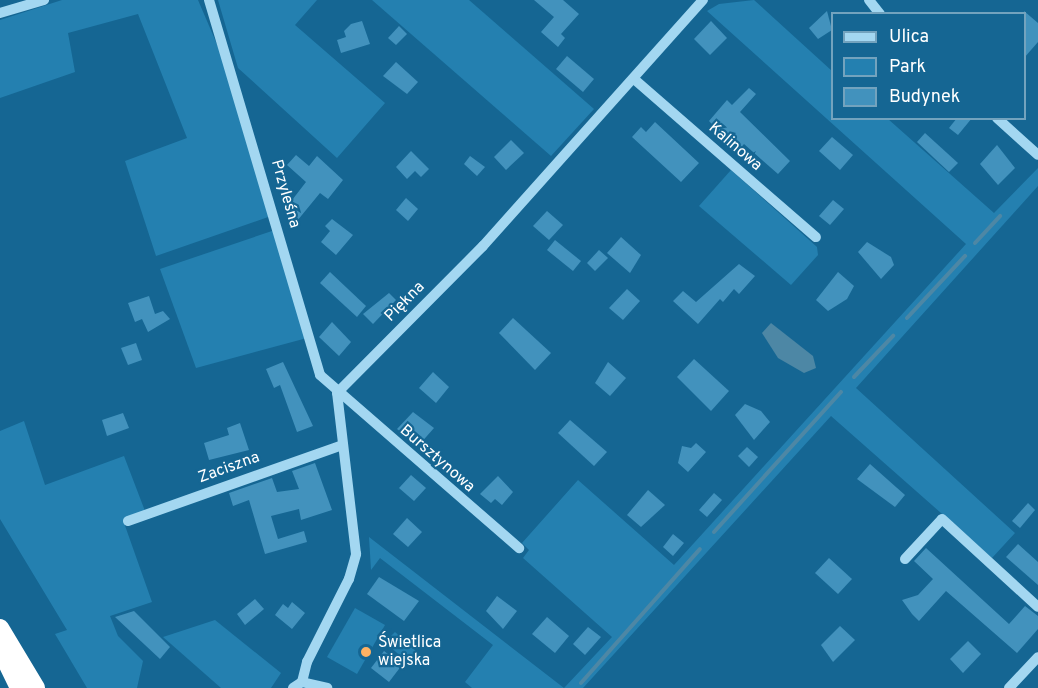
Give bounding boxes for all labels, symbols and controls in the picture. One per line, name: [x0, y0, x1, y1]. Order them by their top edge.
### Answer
legend: [831, 12, 1026, 120]
text: Ulica: [889, 26, 929, 49]
text: Park: [889, 56, 926, 79]
text: Budynek: [889, 86, 960, 109]
street label: Kalinowa: [704, 119, 766, 175]
street label: Przyleśna: [266, 158, 304, 230]
street label: Piękna: [381, 278, 429, 326]
street label: Bursztynowa: [396, 421, 478, 497]
street label: Zaciszna: [196, 448, 262, 488]
place label: Świetlica wiejska: [378, 633, 441, 671]
marker: Świetlica wiejska: [359, 645, 373, 659]

